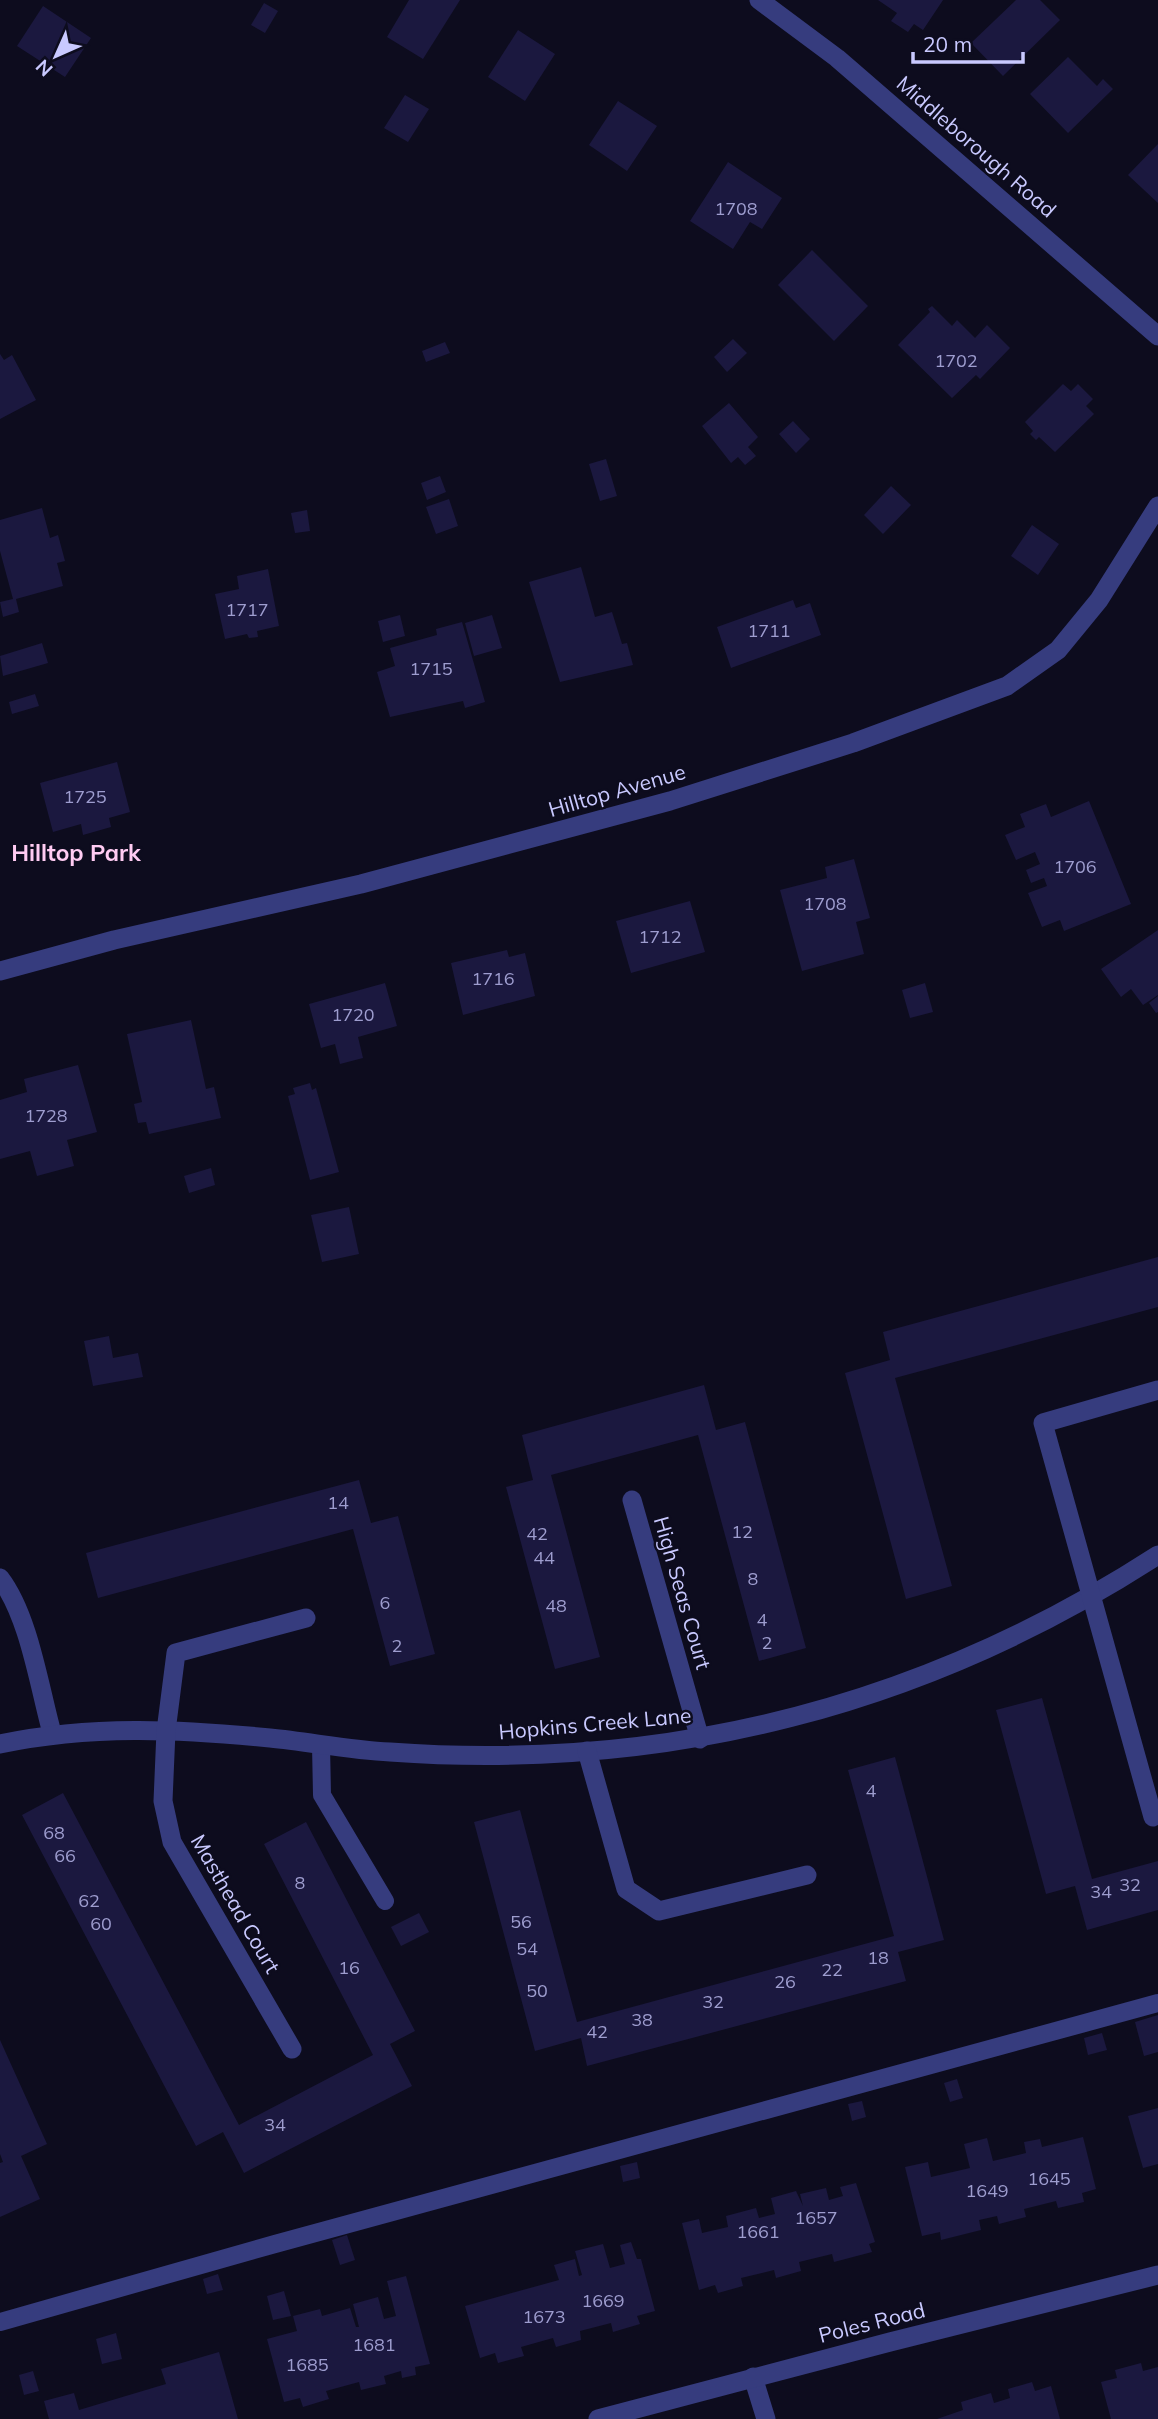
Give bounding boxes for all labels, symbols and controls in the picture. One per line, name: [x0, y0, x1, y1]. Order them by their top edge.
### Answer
north arrow: [21, 21, 91, 91]
scale bar: [913, 21, 1023, 65]
text: 20 m: [923, 31, 972, 57]
text: N: [30, 54, 58, 82]
street label: Middleborough Road: [892, 70, 1062, 223]
house number: 1708: [714, 197, 758, 220]
house number: 1702: [934, 349, 978, 372]
house number: 1717: [225, 598, 269, 621]
house number: 1711: [747, 619, 791, 642]
house number: 1715: [409, 657, 453, 680]
street label: Hilltop Avenue: [545, 758, 688, 822]
house number: 1725: [63, 785, 107, 808]
district label: Hilltop Park: [11, 838, 142, 867]
house number: 1706: [1053, 855, 1097, 878]
house number: 1708: [803, 892, 847, 915]
house number: 1712: [638, 925, 682, 948]
house number: 1716: [471, 967, 515, 990]
house number: 1720: [331, 1003, 375, 1026]
house number: 1728: [24, 1104, 68, 1127]
house number: 14: [327, 1491, 349, 1514]
street label: High Seas Court: [649, 1513, 717, 1672]
house number: 12: [731, 1520, 753, 1543]
house number: 42: [526, 1522, 548, 1545]
house number: 44: [533, 1546, 555, 1569]
house number: 8: [748, 1567, 758, 1590]
house number: 6: [380, 1591, 390, 1614]
house number: 48: [545, 1594, 567, 1617]
house number: 4: [757, 1608, 768, 1631]
house number: 2: [762, 1631, 772, 1654]
house number: 2: [392, 1634, 402, 1657]
street label: Hopkins Creek Lane: [497, 1702, 692, 1744]
house number: 4: [866, 1779, 877, 1802]
house number: 68: [43, 1821, 65, 1844]
street label: Masthead Court: [186, 1829, 286, 1978]
house number: 66: [54, 1844, 76, 1867]
house number: 8: [295, 1871, 305, 1894]
house number: 32: [1119, 1873, 1141, 1896]
house number: 34: [1090, 1880, 1112, 1903]
house number: 62: [78, 1889, 100, 1912]
house number: 56: [510, 1910, 532, 1933]
house number: 60: [90, 1912, 112, 1935]
house number: 54: [516, 1937, 538, 1960]
house number: 18: [867, 1946, 889, 1969]
house number: 16: [338, 1956, 360, 1979]
house number: 22: [821, 1958, 843, 1981]
house number: 26: [774, 1970, 796, 1993]
house number: 50: [526, 1979, 548, 2002]
house number: 32: [702, 1990, 724, 2013]
house number: 38: [631, 2008, 653, 2031]
house number: 42: [586, 2020, 608, 2043]
house number: 34: [264, 2113, 286, 2136]
house number: 1645: [1027, 2167, 1071, 2190]
house number: 1649: [965, 2179, 1009, 2202]
house number: 1657: [794, 2206, 838, 2229]
house number: 1661: [736, 2220, 780, 2243]
house number: 1669: [581, 2289, 625, 2312]
street label: Poles Road: [816, 2296, 928, 2348]
house number: 1673: [522, 2305, 566, 2328]
house number: 1681: [352, 2333, 396, 2356]
house number: 1685: [285, 2353, 329, 2376]

